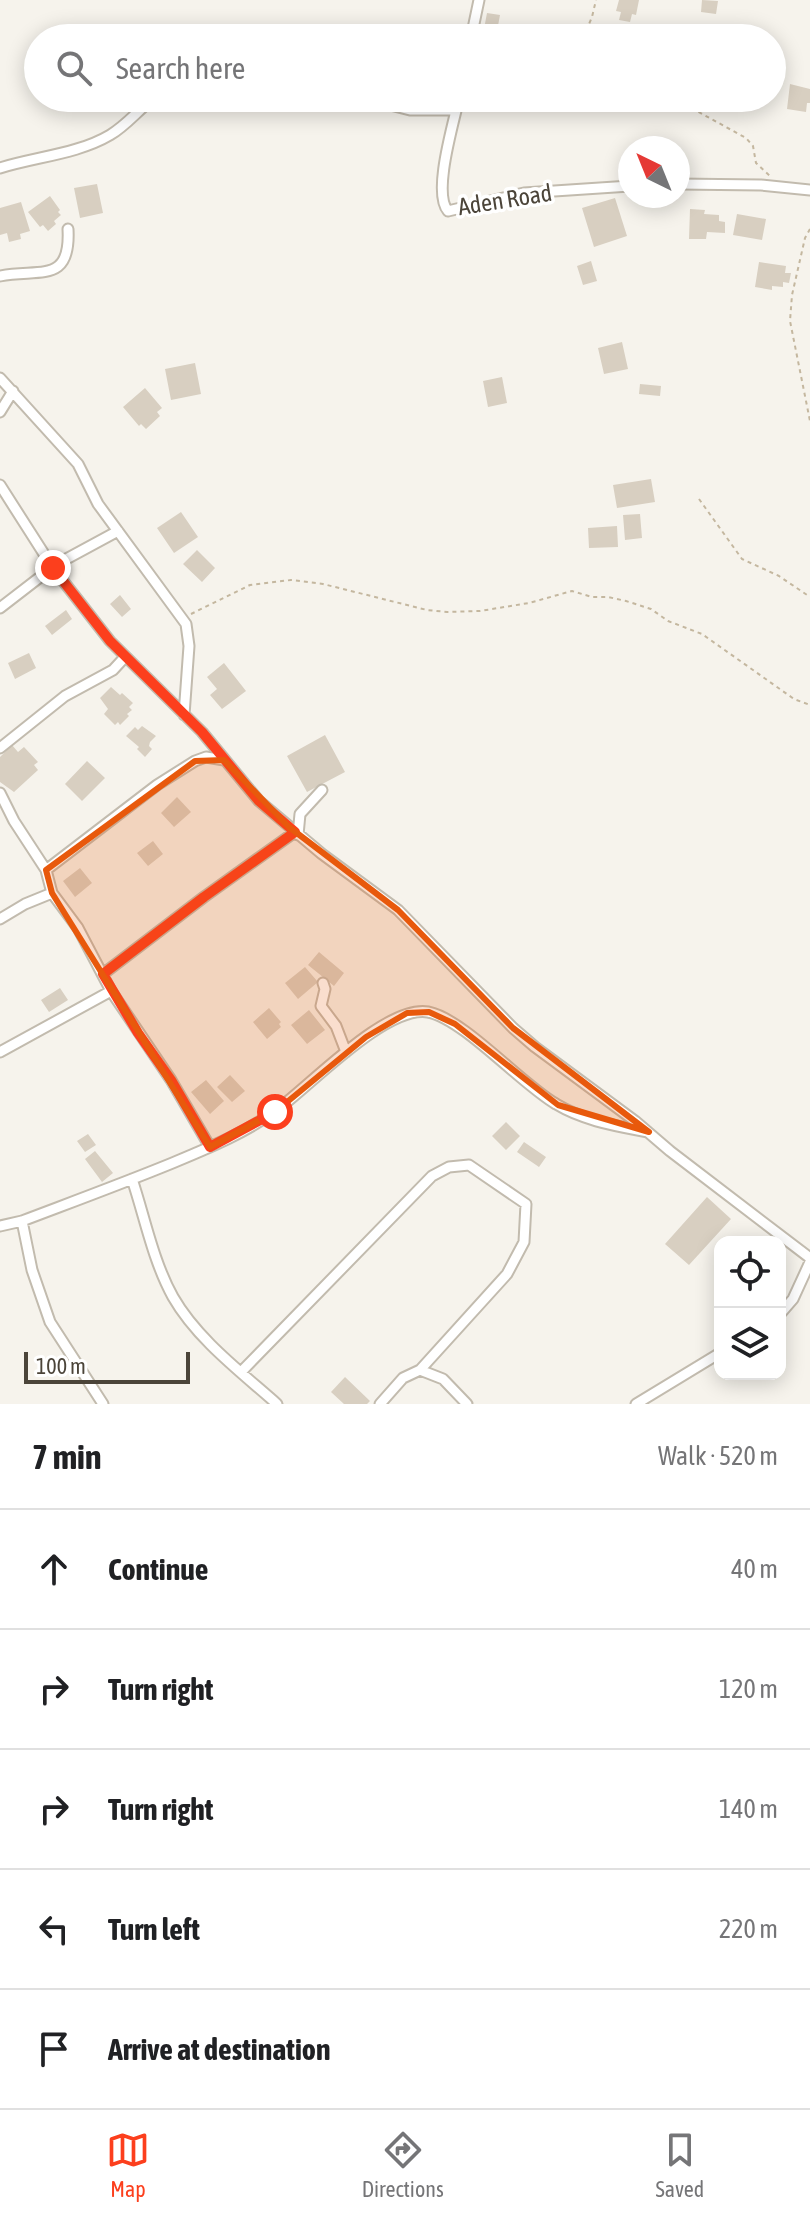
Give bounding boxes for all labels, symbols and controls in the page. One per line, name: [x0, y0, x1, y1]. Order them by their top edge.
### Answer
search box: [24, 24, 786, 112]
icon: search: [52, 46, 96, 90]
text: Search here: [116, 51, 245, 85]
north arrow: [618, 136, 690, 208]
street label: Aden Road: [456, 179, 554, 220]
route end: [35, 550, 71, 586]
route start: [257, 1094, 293, 1130]
map controls: [714, 1236, 786, 1380]
button: locate: [714, 1236, 786, 1308]
button: layers: [714, 1308, 786, 1380]
scale bar: [24, 1348, 190, 1384]
text: 100 m: [36, 1353, 86, 1379]
text: 7 min: [32, 1437, 101, 1476]
text: Walk · 520 m: [658, 1441, 778, 1471]
icon: ahead: [32, 1547, 76, 1591]
text: Continue: [108, 1552, 208, 1586]
text: 40 m: [731, 1554, 778, 1584]
icon: right: [32, 1667, 76, 1711]
text: Turn right: [108, 1672, 214, 1706]
text: 120 m: [719, 1674, 778, 1704]
icon: right: [32, 1787, 76, 1831]
text: Turn right: [108, 1792, 214, 1826]
text: 140 m: [719, 1794, 778, 1824]
icon: left: [32, 1907, 76, 1951]
text: Turn left: [108, 1912, 200, 1946]
text: 220 m: [719, 1914, 778, 1944]
icon: arrive: [32, 2027, 76, 2071]
text: Arrive at destination: [108, 2032, 330, 2066]
tab: Map: [106, 2128, 150, 2202]
tab: Directions: [362, 2128, 444, 2202]
tab: Saved: [655, 2128, 704, 2202]

